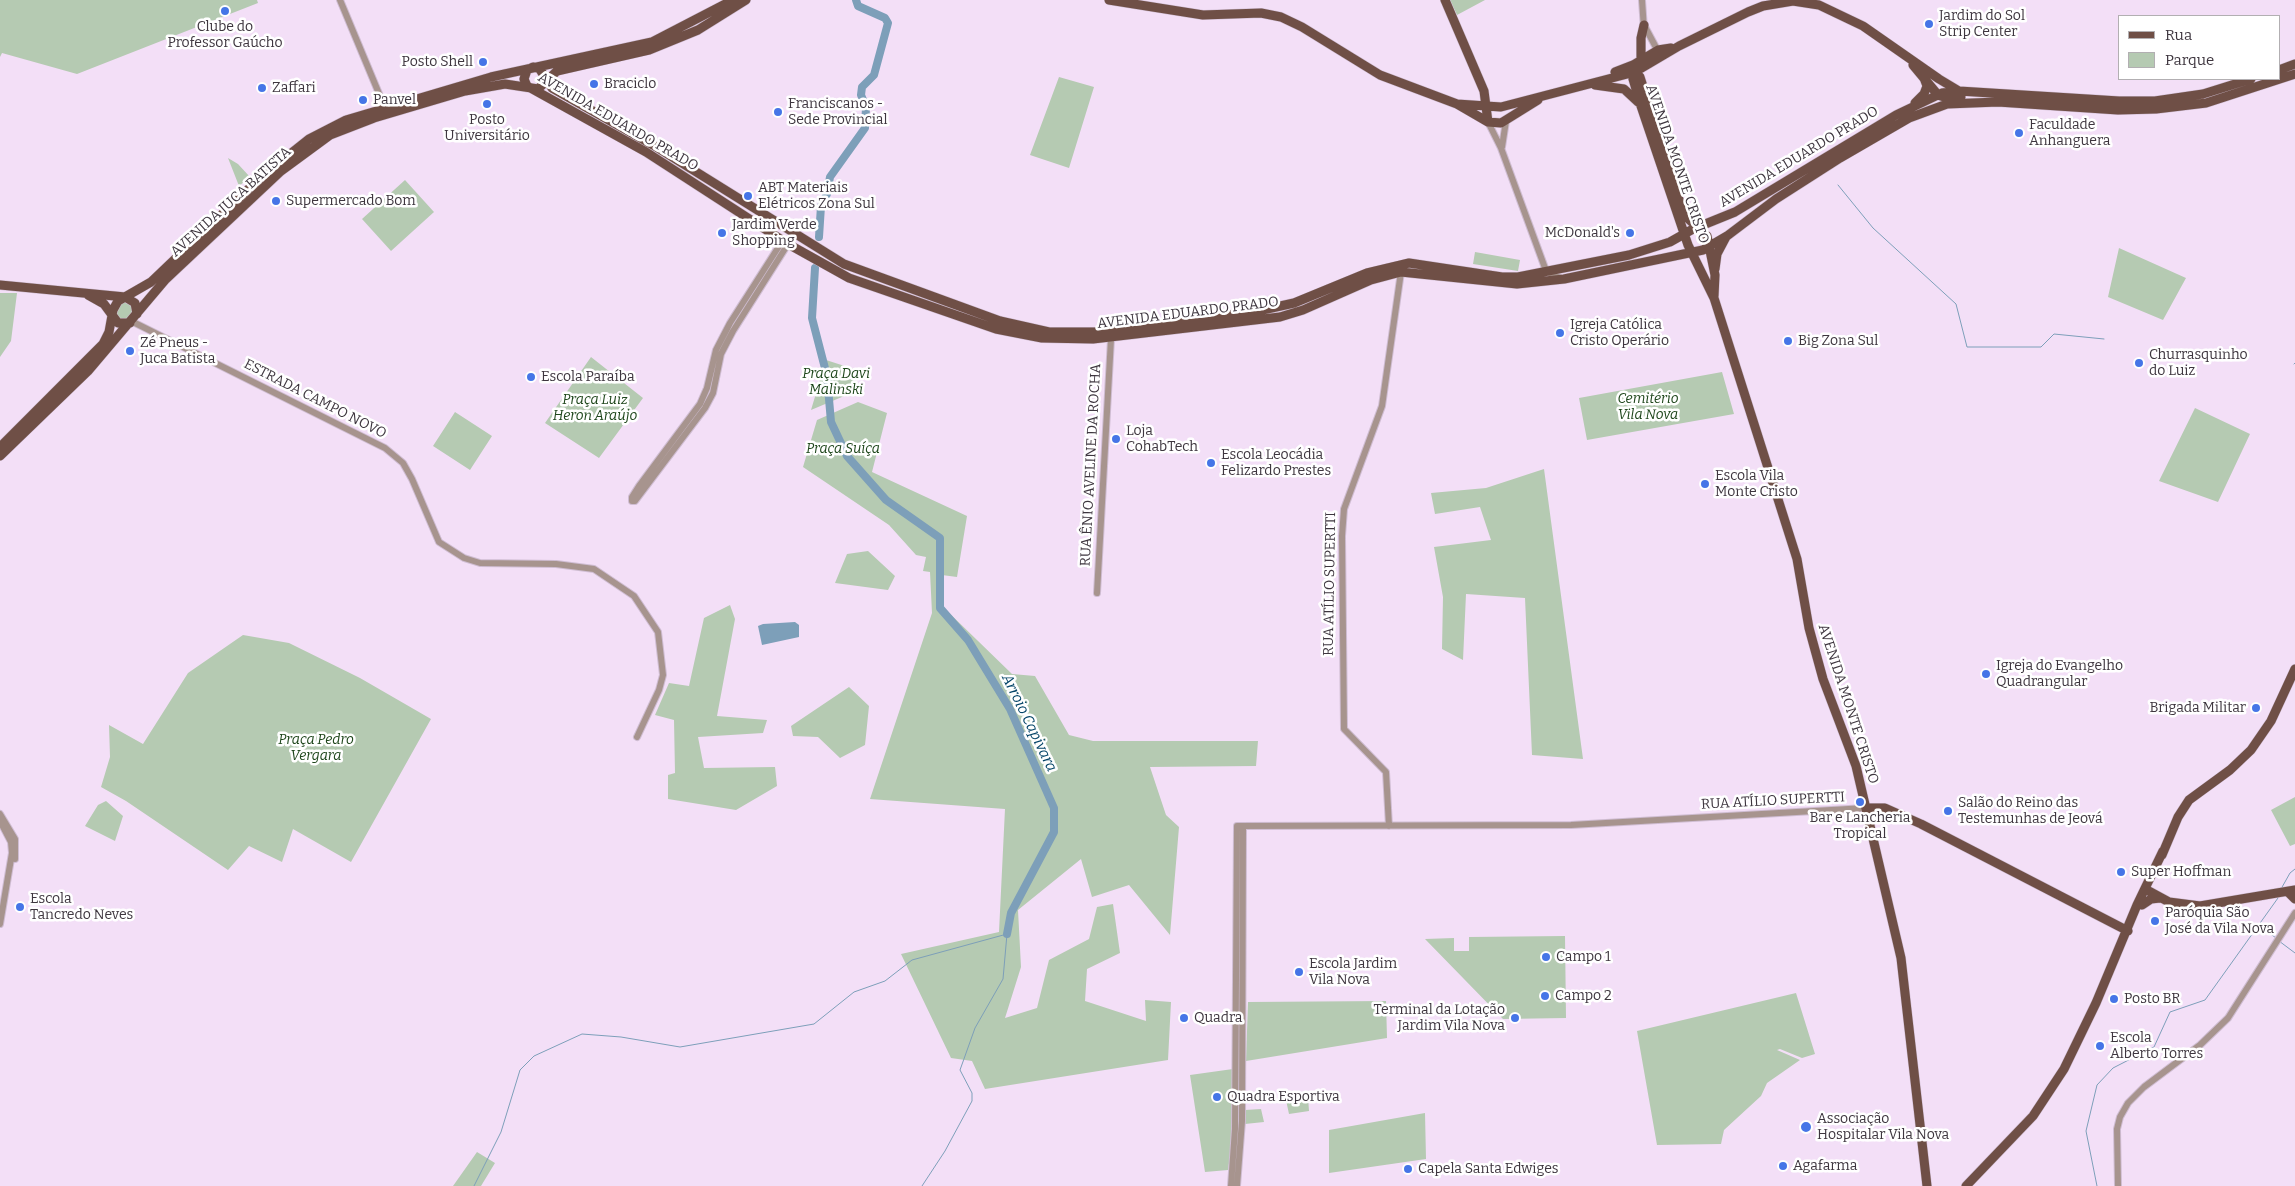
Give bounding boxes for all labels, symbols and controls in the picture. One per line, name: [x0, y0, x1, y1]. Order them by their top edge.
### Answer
marker: Clube do Professor Gaúcho: [219, 5, 231, 17]
place label: Jardim do Sol Strip Center: [1939, 8, 2025, 40]
legend: [2118, 15, 2280, 80]
marker: Jardim do Sol Strip Center: [1923, 18, 1935, 30]
place label: Clube do Professor Gaúcho: [167, 19, 283, 52]
text: Rua: [2165, 26, 2192, 44]
text: Parque: [2165, 51, 2214, 69]
place label: Posto Shell: [402, 54, 473, 70]
marker: Posto Shell: [477, 56, 489, 68]
street label: AVENIDA EDUARDO PRADO: [535, 69, 701, 175]
place label: Braciclo: [604, 76, 656, 92]
marker: Braciclo: [588, 78, 600, 90]
place label: Zaffari: [272, 80, 316, 96]
marker: Zaffari: [256, 82, 268, 94]
street label: AVENIDA MONTE CRISTO: [1642, 82, 1712, 246]
place label: Panvel: [373, 92, 416, 108]
marker: Panvel: [357, 94, 369, 106]
place label: Franciscanos - Sede Provincial: [788, 96, 887, 128]
marker: Posto Universitário: [481, 98, 493, 110]
street label: AVENIDA EDUARDO PRADO: [1716, 103, 1882, 211]
marker: Franciscanos - Sede Provincial: [772, 106, 784, 118]
place label: Posto Universitário: [444, 112, 530, 144]
place label: Faculdade Anhanguera: [2029, 117, 2110, 150]
marker: Faculdade Anhanguera: [2013, 127, 2025, 139]
street label: AVENIDA JUCA BATISTA: [167, 143, 295, 261]
place label: ABT Materiais Elétricos Zona Sul: [758, 180, 875, 212]
marker: ABT Materiais Elétricos Zona Sul: [742, 190, 754, 202]
place label: Supermercado Bom: [286, 193, 416, 209]
marker: Supermercado Bom: [270, 195, 282, 207]
place label: Jardim Verde Shopping: [732, 217, 817, 250]
place label: McDonald's: [1545, 225, 1620, 241]
marker: Jardim Verde Shopping: [716, 227, 728, 239]
marker: McDonald's: [1624, 227, 1636, 239]
street label: AVENIDA EDUARDO PRADO: [1096, 294, 1280, 332]
place label: Igreja Católica Cristo Operário: [1570, 317, 1669, 350]
marker: Igreja Católica Cristo Operário: [1554, 327, 1566, 339]
place label: Big Zona Sul: [1798, 333, 1878, 349]
place label: Zé Pneus - Juca Batista: [140, 335, 215, 368]
marker: Big Zona Sul: [1782, 335, 1794, 347]
marker: Zé Pneus - Juca Batista: [124, 345, 136, 357]
place label: Churrasquinho do Luiz: [2149, 347, 2248, 380]
street label: ESTRADA CAMPO NOVO: [241, 356, 389, 442]
marker: Churrasquinho do Luiz: [2133, 357, 2145, 369]
street label: RUA ÊNIO AVELINE DA ROCHA: [1077, 363, 1105, 567]
park label: Praça Davi Malinski: [802, 366, 870, 398]
place label: Escola Paraíba: [541, 369, 635, 385]
marker: Escola Paraíba: [525, 371, 537, 383]
park label: Cemitério Vila Nova: [1617, 391, 1679, 424]
park label: Praça Luiz Heron Araújo: [553, 392, 637, 424]
place label: Loja CohabTech: [1126, 423, 1198, 456]
marker: Loja CohabTech: [1110, 433, 1122, 445]
park label: Praça Suíça: [806, 441, 880, 457]
place label: Escola Leocádia Felizardo Prestes: [1221, 447, 1331, 480]
marker: Escola Leocádia Felizardo Prestes: [1205, 457, 1217, 469]
place label: Escola Vila Monte Cristo: [1715, 468, 1798, 501]
marker: Escola Vila Monte Cristo: [1699, 478, 1711, 490]
street label: RUA ATÍLIO SUPERTTI: [1320, 512, 1340, 656]
street label: AVENIDA MONTE CRISTO: [1814, 622, 1882, 786]
place label: Igreja do Evangelho Quadrangular: [1996, 658, 2123, 690]
marker: Igreja do Evangelho Quadrangular: [1980, 668, 1992, 680]
water label: Arroio Capivara: [998, 671, 1060, 775]
place label: Brigada Militar: [2150, 700, 2246, 716]
marker: Brigada Militar: [2250, 702, 2262, 714]
park label: Praça Pedro Vergara: [278, 732, 354, 764]
street label: RUA ATÍLIO SUPERTTI: [1701, 789, 1845, 813]
place label: Salão do Reino das Testemunhas de Jeová: [1958, 795, 2103, 828]
marker: Bar e Lancheria Tropical: [1854, 796, 1866, 808]
marker: Salão do Reino das Testemunhas de Jeová: [1942, 805, 1954, 817]
place label: Bar e Lancheria Tropical: [1810, 810, 1910, 842]
place label: Super Hoffman: [2131, 864, 2231, 880]
marker: Super Hoffman: [2115, 866, 2127, 878]
place label: Escola Tancredo Neves: [30, 891, 133, 924]
marker: Escola Tancredo Neves: [14, 901, 26, 913]
place label: Paróquia São José da Vila Nova: [2165, 905, 2274, 938]
marker: Paróquia São José da Vila Nova: [2149, 915, 2161, 927]
place label: Campo 1: [1556, 949, 1611, 965]
marker: Campo 1: [1540, 951, 1552, 963]
place label: Escola Jardim Vila Nova: [1309, 956, 1397, 989]
marker: Escola Jardim Vila Nova: [1293, 966, 1305, 978]
place label: Campo 2: [1555, 988, 1612, 1004]
marker: Campo 2: [1539, 990, 1551, 1002]
place label: Posto BR: [2124, 991, 2180, 1007]
marker: Posto BR: [2108, 993, 2120, 1005]
place label: Terminal da Lotação Jardim Vila Nova: [1374, 1002, 1505, 1034]
place label: Quadra: [1194, 1010, 1242, 1026]
marker: Quadra: [1178, 1012, 1190, 1024]
marker: Terminal da Lotação Jardim Vila Nova: [1509, 1012, 1521, 1024]
place label: Escola Alberto Torres: [2110, 1030, 2203, 1062]
marker: Escola Alberto Torres: [2094, 1040, 2106, 1052]
place label: Quadra Esportiva: [1227, 1089, 1340, 1105]
marker: Quadra Esportiva: [1211, 1091, 1223, 1103]
place label: Associação Hospitalar Vila Nova: [1817, 1111, 1949, 1144]
marker: Associação Hospitalar Vila Nova: [1799, 1120, 1813, 1134]
place label: Agafarma: [1793, 1158, 1857, 1174]
marker: Agafarma: [1777, 1160, 1789, 1172]
place label: Capela Santa Edwiges: [1418, 1161, 1558, 1177]
marker: Capela Santa Edwiges: [1402, 1163, 1414, 1175]

